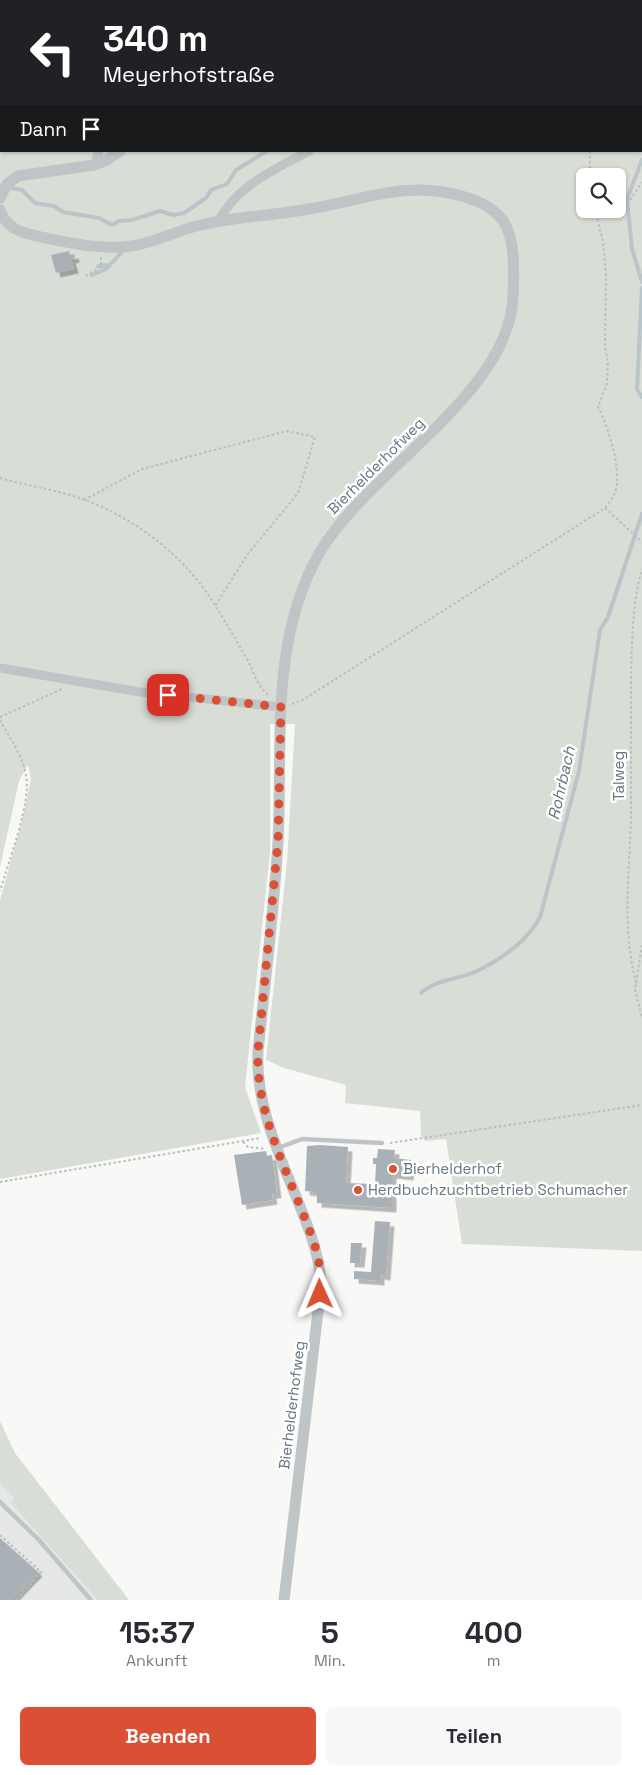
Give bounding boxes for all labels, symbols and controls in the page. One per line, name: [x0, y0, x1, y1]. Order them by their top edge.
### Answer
text: 340 m: [103, 17, 208, 61]
icon: left: [20, 20, 85, 85]
text: Meyerhofstraße: [103, 60, 275, 88]
icon: arrive: [77, 115, 105, 143]
text: Dann: [20, 117, 67, 142]
map controls: [576, 168, 626, 218]
button: search: [576, 168, 626, 218]
street label: Bierhelderhofweg: [323, 413, 428, 518]
pin: [147, 674, 189, 716]
icon: arrive: [154, 681, 182, 709]
water label: Rohrbach: [543, 743, 580, 822]
street label: Talweg: [609, 751, 628, 801]
place label: Bierhelderhof: [403, 1159, 502, 1178]
marker: Bierhelderhof: [387, 1163, 399, 1175]
place label: Herdbuchzuchtbetrieb Schumacher: [368, 1180, 628, 1199]
marker: Herdbuchzuchtbetrieb Schumacher: [352, 1184, 364, 1196]
position arrow: [293, 1267, 345, 1319]
street label: Bierhelderhofweg: [274, 1340, 309, 1470]
text: 15:37: [119, 1613, 195, 1652]
text: 5: [321, 1613, 339, 1652]
text: 400: [465, 1613, 523, 1652]
text: Ankunft: [126, 1650, 188, 1671]
text: Min.: [314, 1650, 346, 1671]
text: m: [487, 1650, 501, 1671]
button: Beenden: [20, 1707, 316, 1765]
button: Teilen: [326, 1707, 622, 1765]

